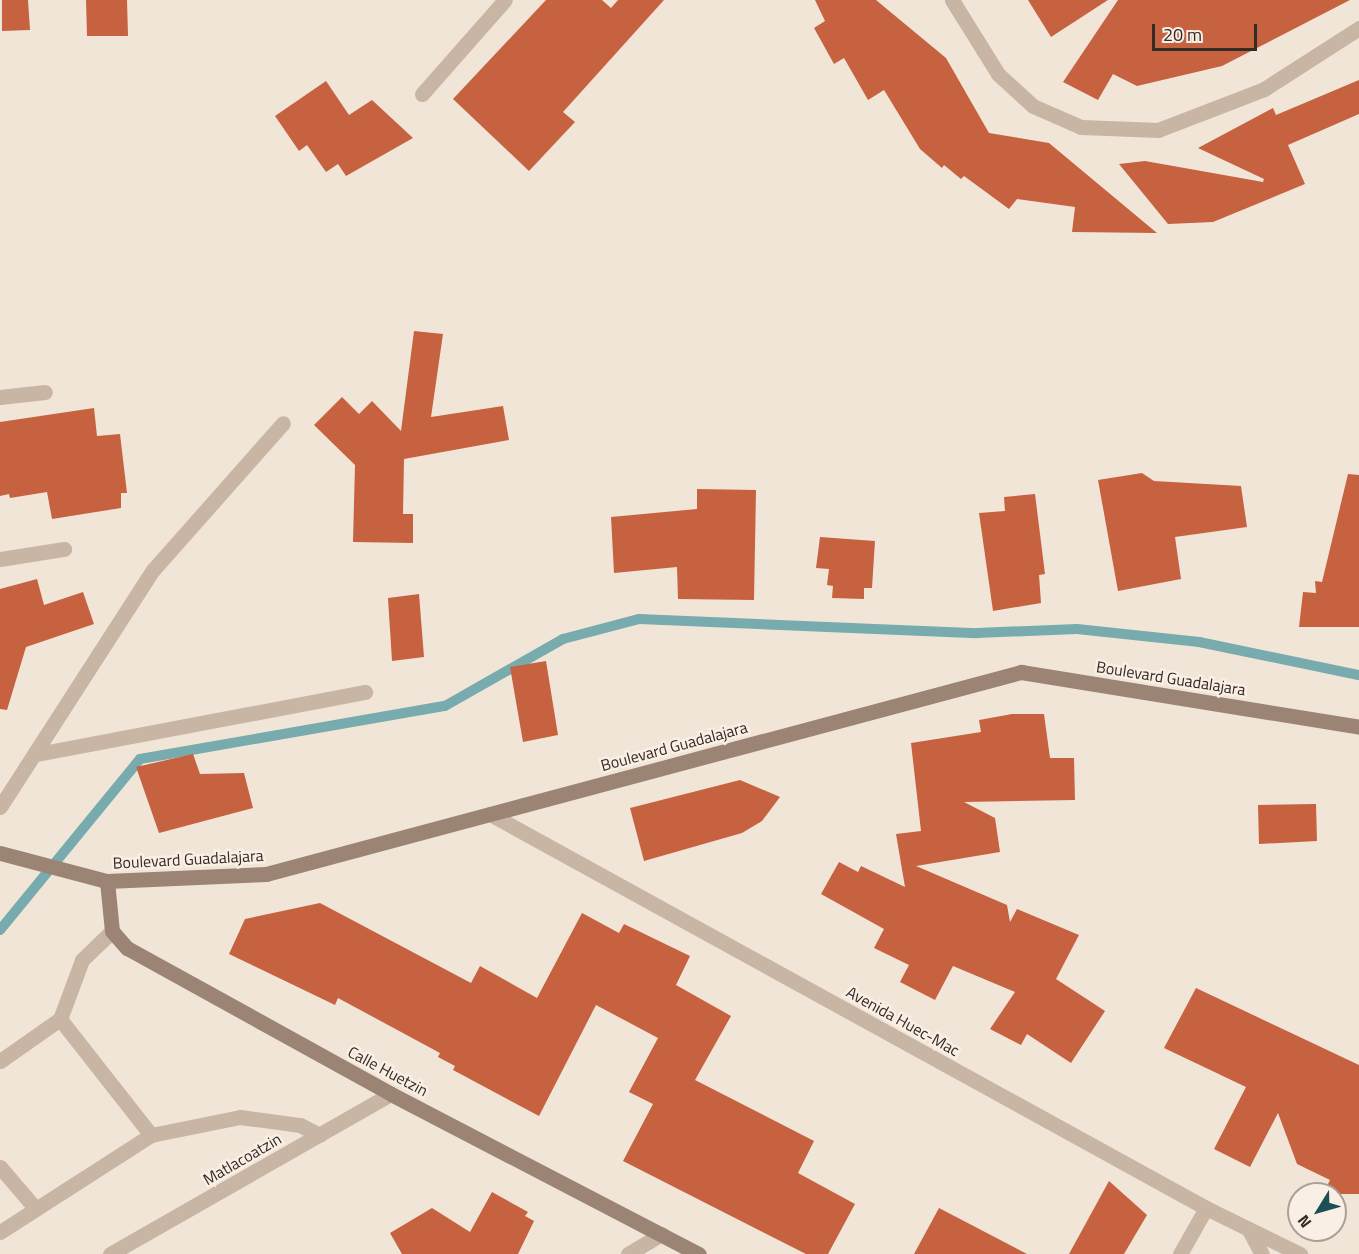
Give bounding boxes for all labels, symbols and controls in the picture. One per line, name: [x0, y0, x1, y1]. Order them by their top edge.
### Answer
scale bar: [1155, 12, 1260, 50]
text: 20 m: [1163, 21, 1202, 48]
street label: Boulevard Guadalajara: [1095, 657, 1247, 699]
street label: Boulevard Guadalajara: [599, 717, 749, 775]
street label: Boulevard Guadalajara: [112, 845, 264, 873]
street label: Avenida Huec-Mac: [843, 982, 963, 1060]
street label: Calle Huetzin: [345, 1042, 431, 1100]
street label: Matlacoatzin: [199, 1129, 285, 1189]
north arrow: [1287, 1182, 1347, 1242]
text: N: [1291, 1210, 1317, 1233]

